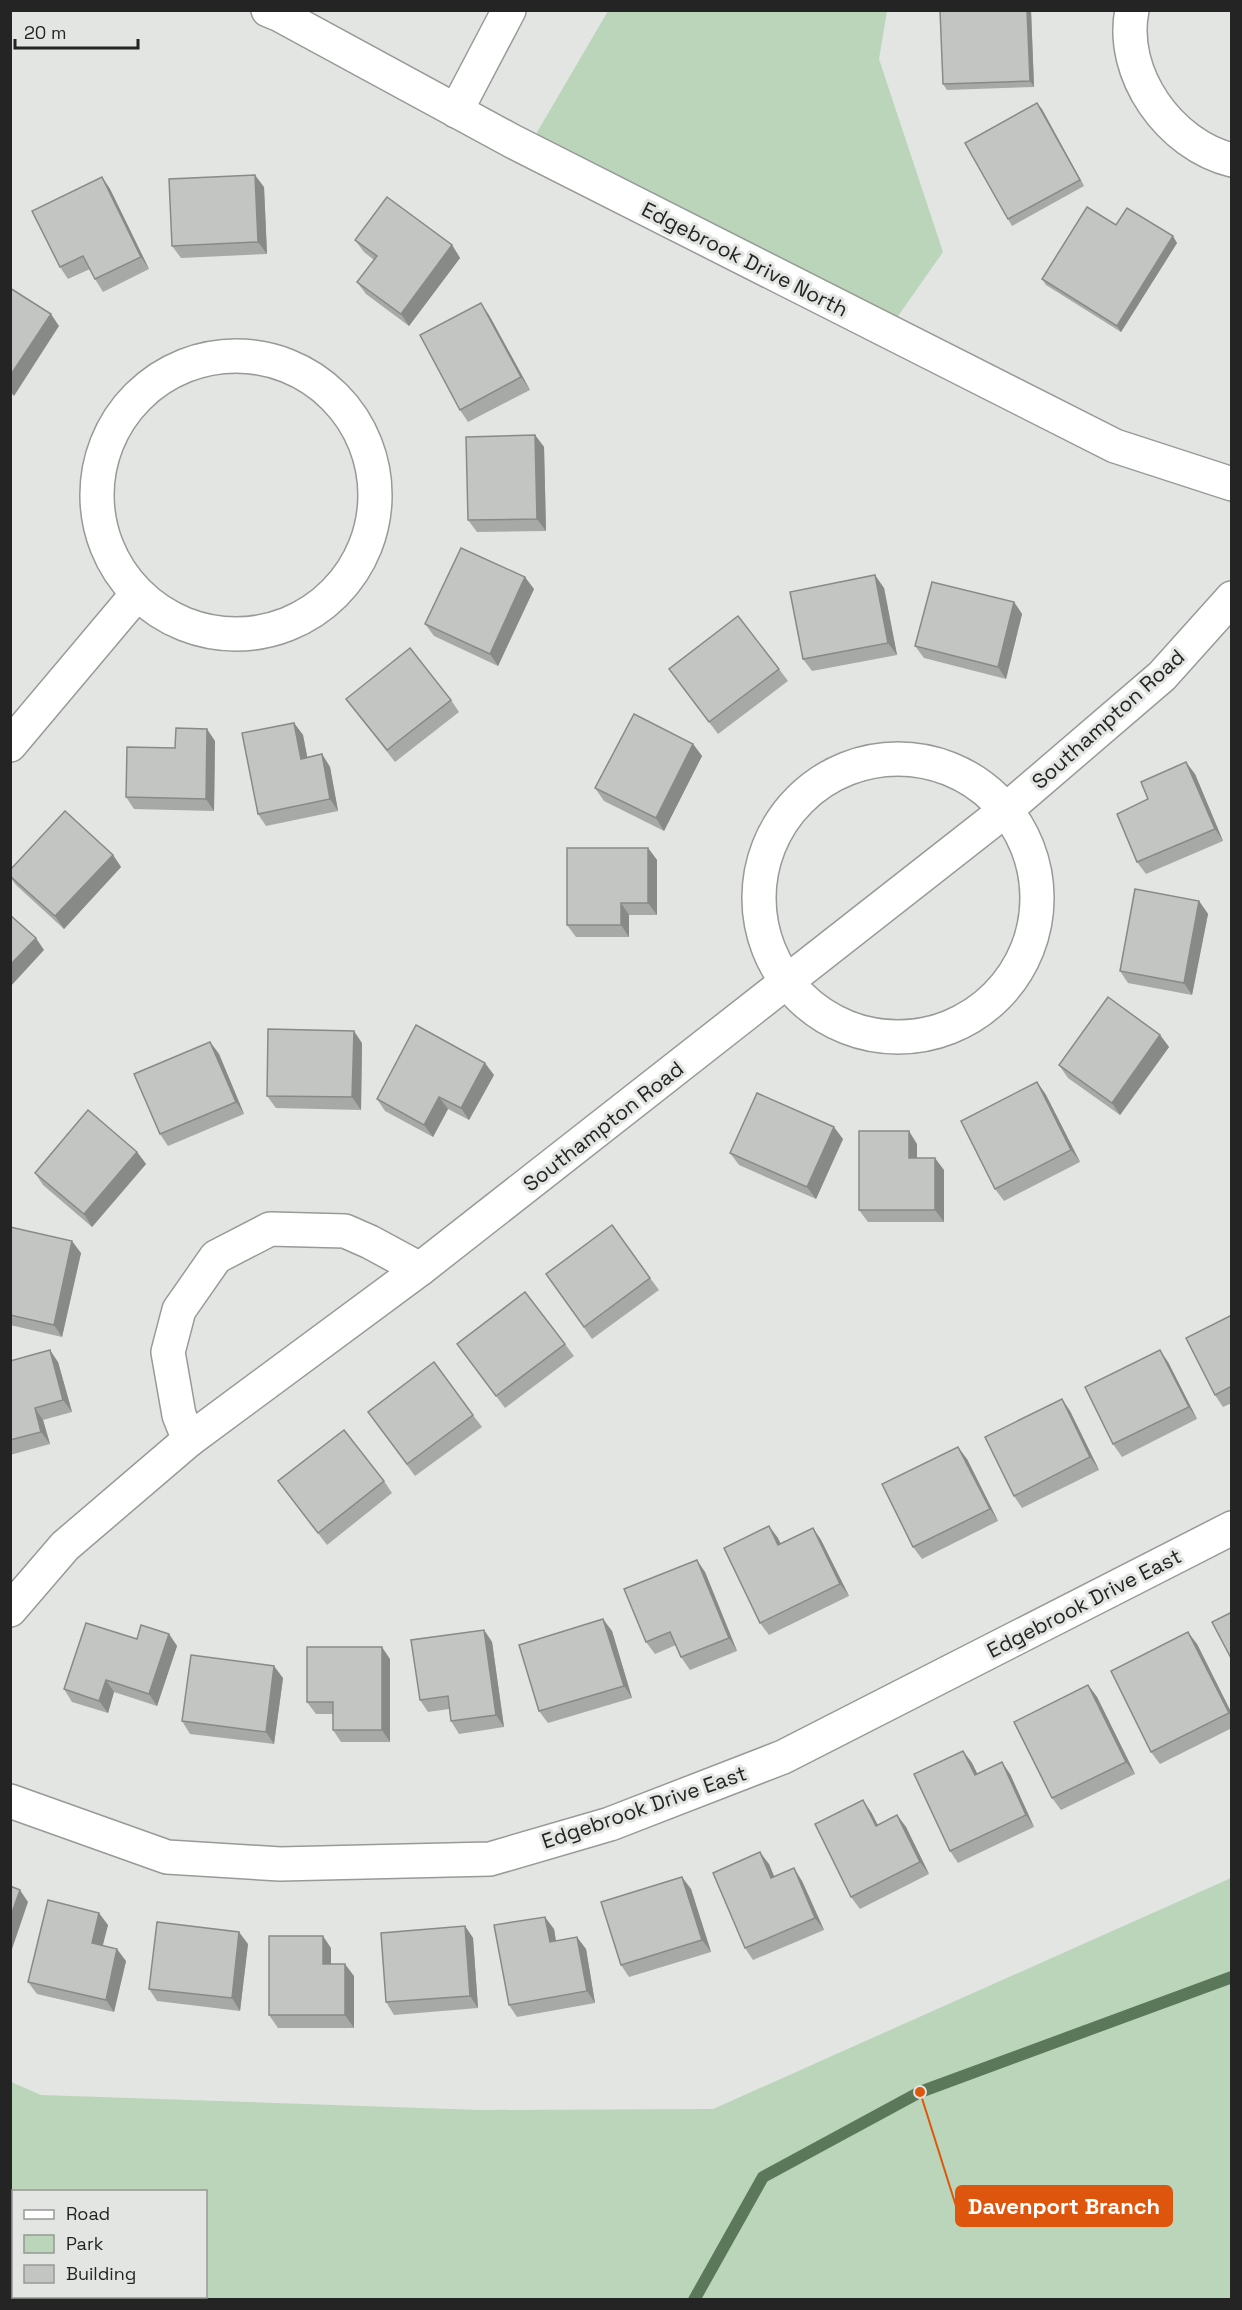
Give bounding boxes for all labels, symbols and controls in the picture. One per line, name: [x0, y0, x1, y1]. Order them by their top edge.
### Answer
scale bar: [15, 12, 138, 50]
text: 20 m: [24, 21, 67, 44]
street label: Edgebrook Drive North: [637, 195, 853, 323]
street label: Southampton Road: [1026, 643, 1190, 795]
street label: Southampton Road: [517, 1055, 689, 1197]
street label: Edgebrook Drive East: [982, 1542, 1186, 1664]
street label: Edgebrook Drive East: [538, 1759, 750, 1855]
callout: Davenport Branch: [956, 2186, 1172, 2226]
legend: [12, 2190, 207, 2298]
text: Davenport Branch: [968, 2192, 1160, 2220]
text: Road: [66, 2202, 110, 2225]
text: Park: [66, 2232, 104, 2255]
text: Building: [66, 2262, 136, 2285]

